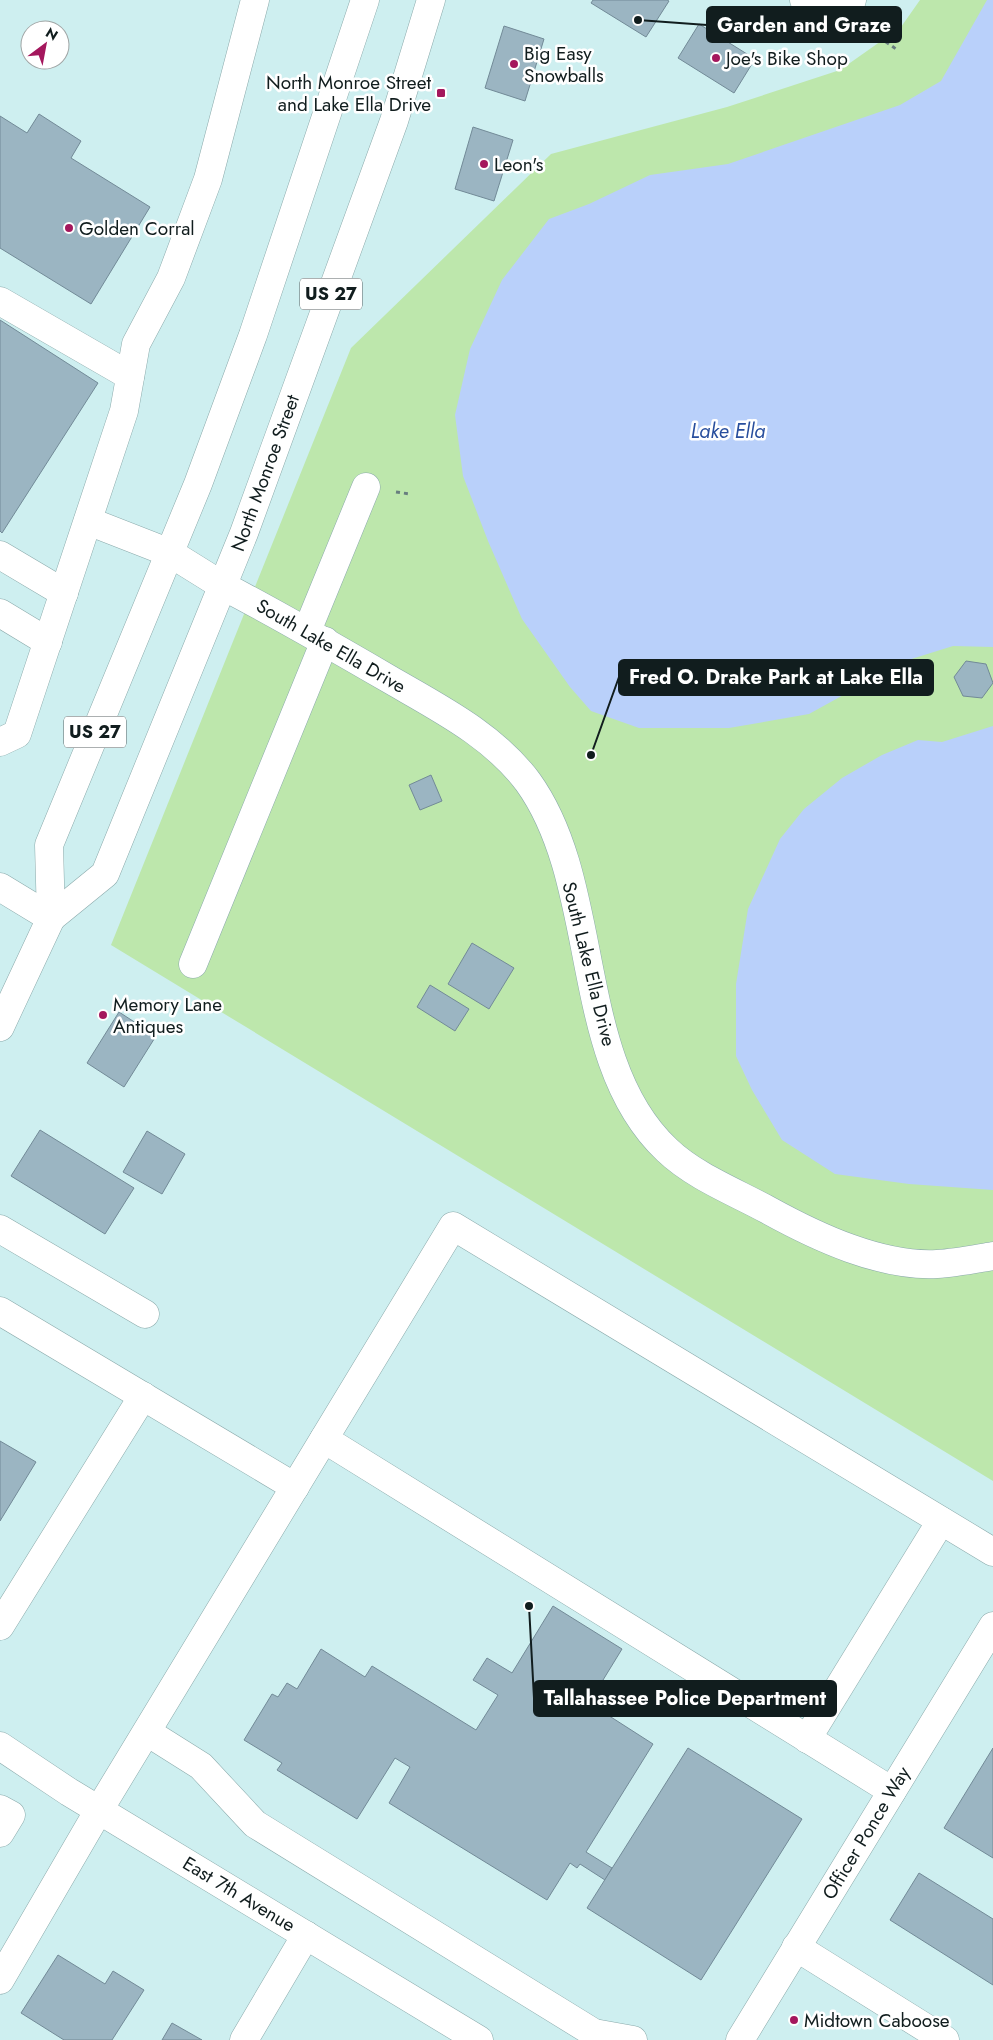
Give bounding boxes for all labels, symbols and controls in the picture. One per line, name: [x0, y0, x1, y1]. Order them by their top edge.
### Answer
callout: Garden and Graze: [707, 7, 901, 42]
text: Garden and Graze: [717, 11, 891, 40]
north arrow: [20, 20, 70, 70]
text: N: [42, 23, 62, 45]
place label: Big Easy Snowballs: [524, 40, 604, 89]
place label: Joe's Bike Shop: [723, 45, 848, 72]
marker: Joe's Bike Shop: [710, 52, 722, 64]
marker: Big Easy Snowballs: [508, 58, 520, 70]
place label: North Monroe Street and Lake Ella Drive: [266, 69, 431, 118]
marker: North Monroe Street and Lake Ella Drive: [435, 87, 447, 99]
place label: Leon's: [494, 151, 544, 178]
marker: Leon's: [478, 158, 490, 170]
place label: Golden Corral: [79, 215, 195, 242]
marker: Golden Corral: [63, 222, 75, 234]
road number: US 27: [300, 278, 362, 310]
street label: North Monroe Street: [224, 390, 306, 555]
water label: Lake Ella: [691, 417, 765, 446]
street label: South Lake Ella Drive: [251, 592, 411, 700]
callout: Fred O. Drake Park at Lake Ella: [619, 660, 933, 695]
text: Fred O. Drake Park at Lake Ella: [629, 663, 923, 692]
road number: US 27: [64, 716, 126, 748]
street label: South Lake Ella Drive: [556, 879, 623, 1049]
place label: Memory Lane Antiques: [113, 991, 222, 1040]
marker: Memory Lane Antiques: [97, 1009, 109, 1021]
callout: Tallahassee Police Department: [534, 1681, 836, 1716]
text: Tallahassee Police Department: [544, 1684, 827, 1713]
street label: Officer Ponce Way: [816, 1761, 917, 1905]
street label: East 7th Avenue: [178, 1850, 301, 1938]
place label: Midtown Caboose: [804, 2007, 950, 2034]
marker: Midtown Caboose: [788, 2014, 800, 2026]

